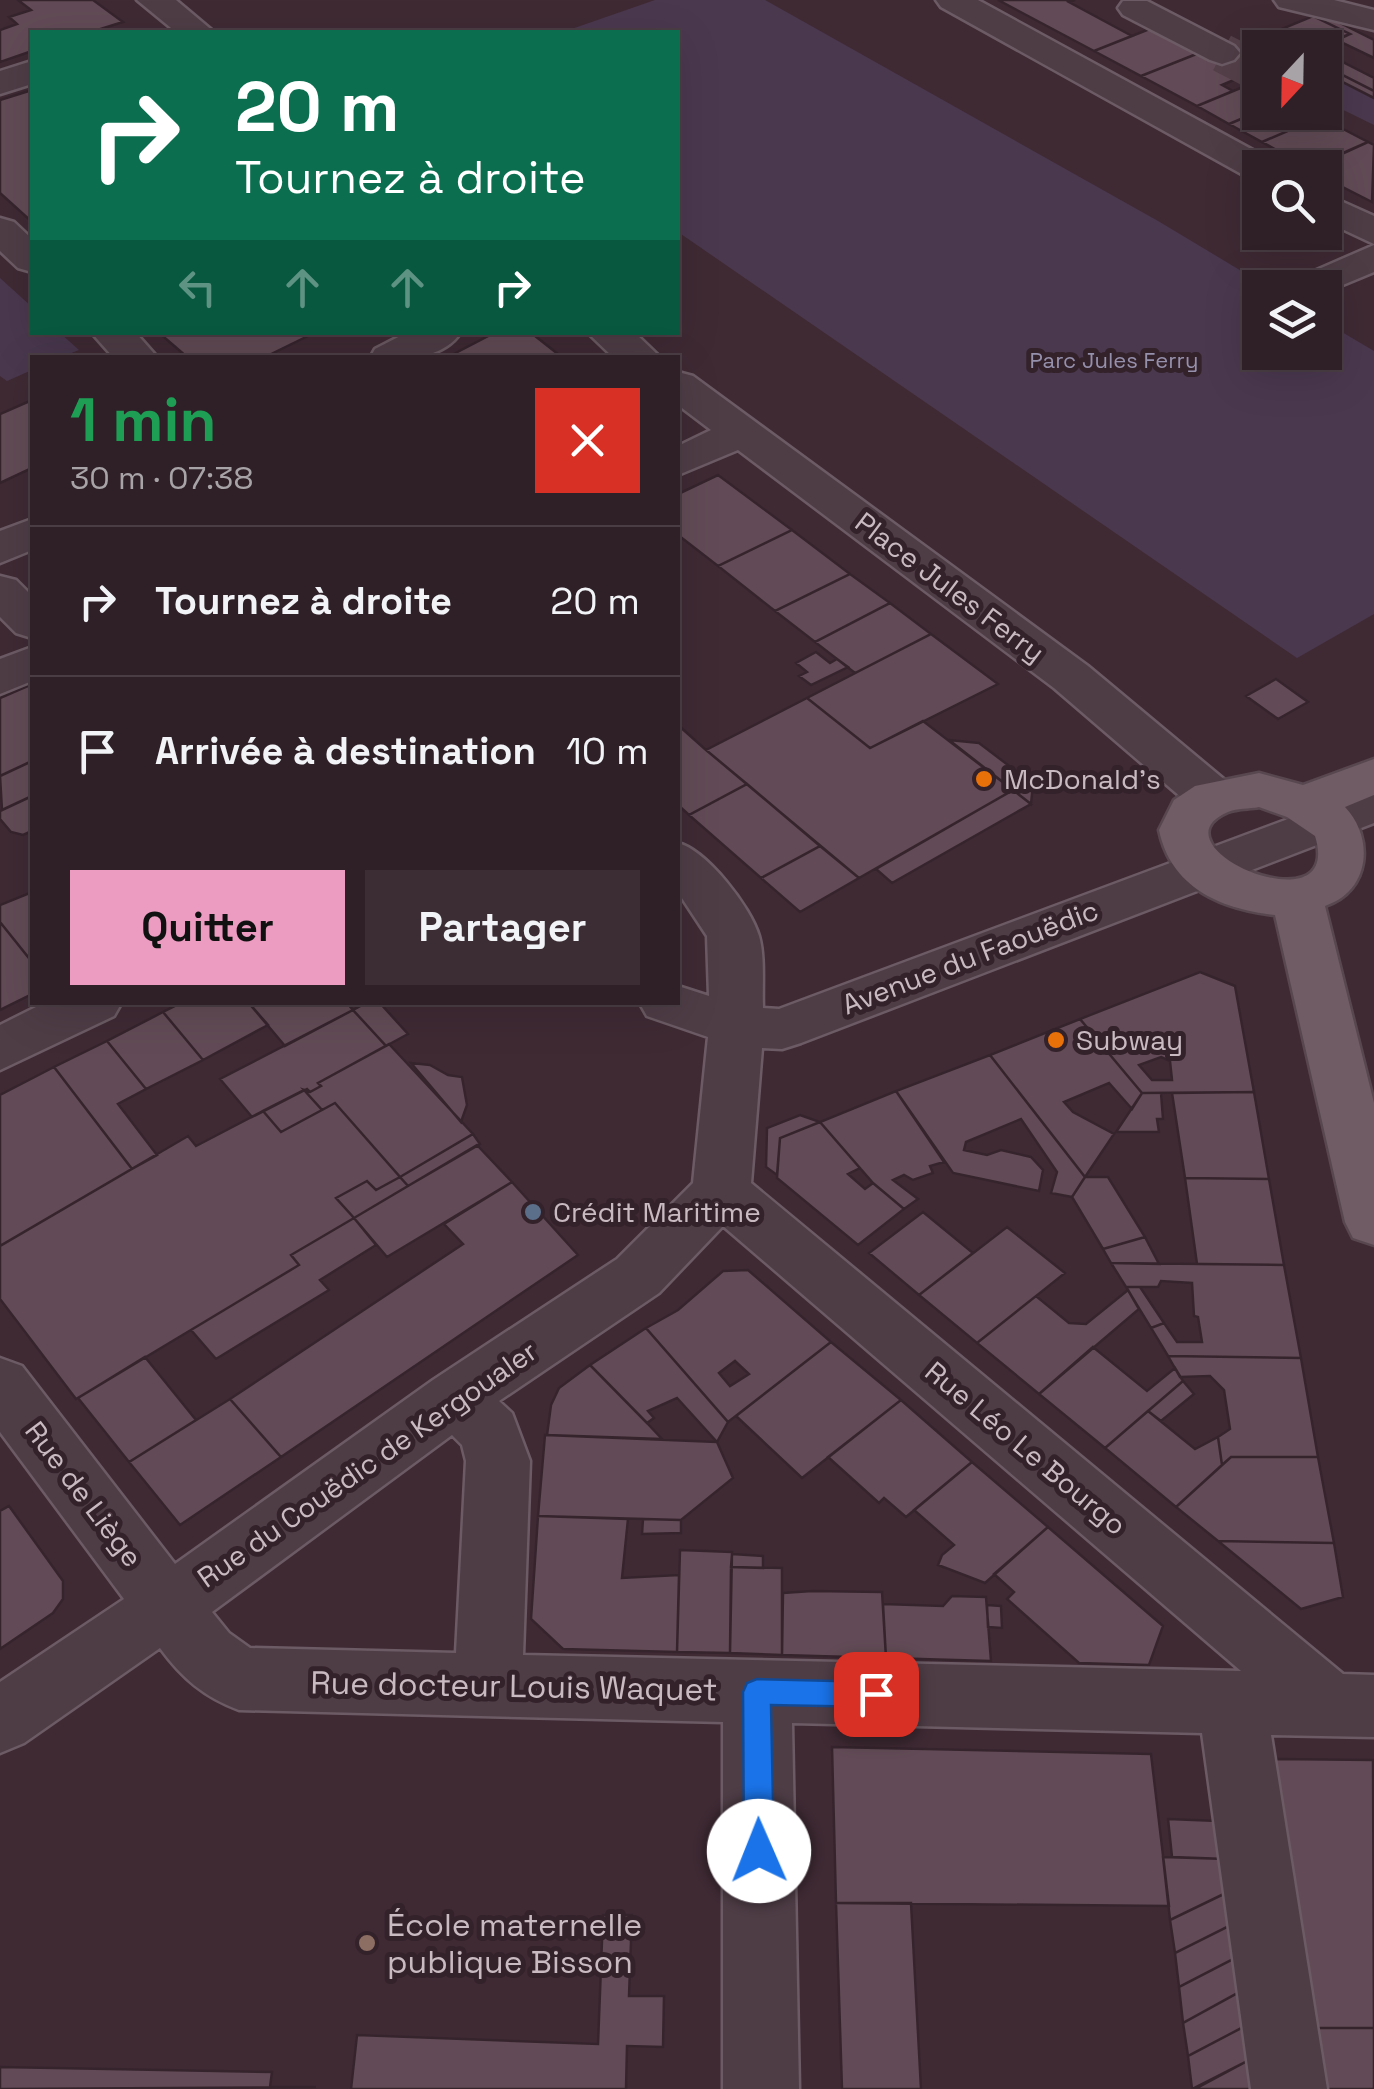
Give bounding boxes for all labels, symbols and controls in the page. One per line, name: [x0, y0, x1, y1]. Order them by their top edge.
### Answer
north arrow: [1242, 30, 1342, 130]
map controls: [1242, 30, 1342, 370]
text: 20 m: [235, 62, 400, 151]
icon: right: [70, 70, 200, 200]
text: Tournez à droite: [235, 149, 586, 206]
button: search: [1242, 150, 1342, 250]
icon: left: [170, 260, 225, 315]
icon: ahead: [275, 260, 330, 315]
icon: ahead: [380, 260, 435, 315]
icon: right: [485, 260, 540, 315]
button: layers: [1242, 270, 1342, 370]
park label: Parc Jules Ferry: [1030, 346, 1198, 374]
text: 1 min: [70, 382, 217, 459]
button: close: [535, 388, 640, 493]
text: 30 m · 07:38: [70, 458, 253, 498]
street label: Place Jules Ferry: [848, 504, 1052, 670]
icon: right: [70, 574, 125, 629]
text: Tournez à droite: [155, 577, 452, 625]
text: 20 m: [550, 577, 640, 625]
icon: arrive: [70, 724, 125, 779]
text: Arrivée à destination: [155, 727, 536, 775]
text: 10 m: [566, 727, 649, 775]
place label: McDonald's: [1004, 761, 1161, 797]
marker: McDonald's: [973, 768, 995, 790]
button: Quitter: [70, 870, 345, 985]
button: Partager: [365, 870, 640, 985]
street label: Avenue du Faouëdic: [837, 892, 1103, 1022]
place label: Subway: [1076, 1022, 1183, 1058]
marker: Subway: [1045, 1029, 1067, 1051]
place label: Crédit Maritime: [553, 1194, 761, 1230]
marker: Crédit Maritime: [522, 1201, 544, 1223]
street label: Rue du Couëdic de Kergoualer: [190, 1333, 544, 1595]
street label: Rue Léo Le Bourgo: [918, 1353, 1134, 1543]
street label: Rue de Liège: [17, 1414, 151, 1574]
pin: [834, 1652, 919, 1737]
street label: Rue docteur Louis Waquet: [310, 1662, 718, 1710]
icon: arrive: [849, 1667, 904, 1722]
position arrow: [707, 1799, 811, 1903]
place label: École maternelle publique Bisson: [387, 1905, 642, 1982]
marker: École maternelle publique Bisson: [356, 1932, 378, 1954]

